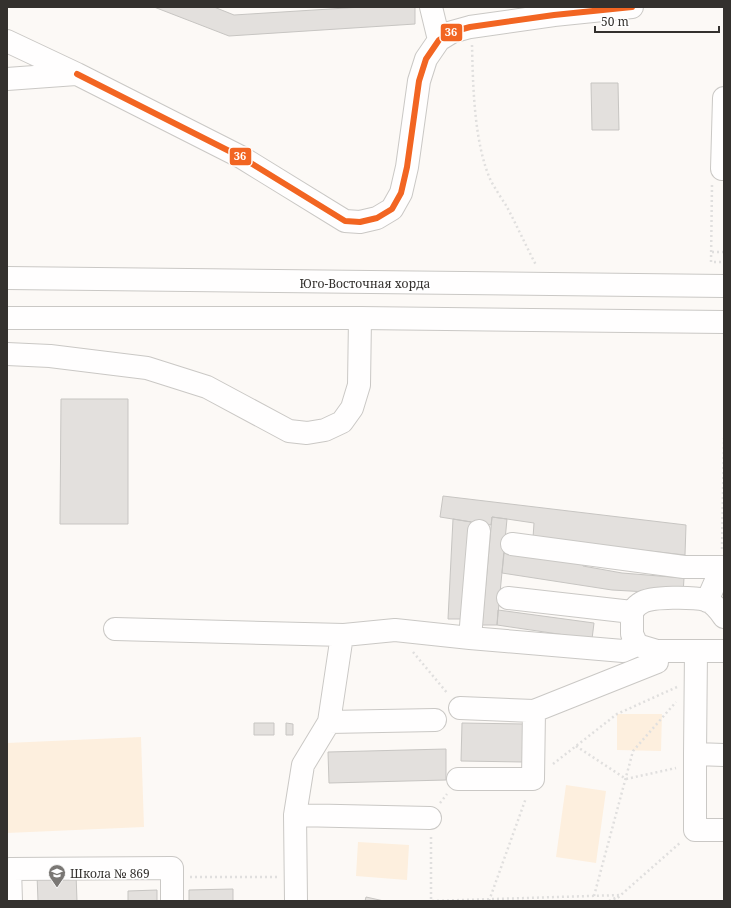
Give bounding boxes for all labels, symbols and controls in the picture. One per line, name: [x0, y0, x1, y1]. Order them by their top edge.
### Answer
scale bar: [595, 8, 719, 34]
text: 50 m: [601, 13, 629, 30]
line badge: 36: [440, 23, 463, 42]
text: 36: [445, 24, 457, 39]
line badge: 36: [229, 147, 252, 166]
text: 36: [234, 148, 246, 163]
street label: Юго-Восточная хорда: [300, 275, 431, 292]
school or university icon: Школа № 869: [47, 863, 67, 888]
place label: Школа № 869: [70, 865, 150, 882]

